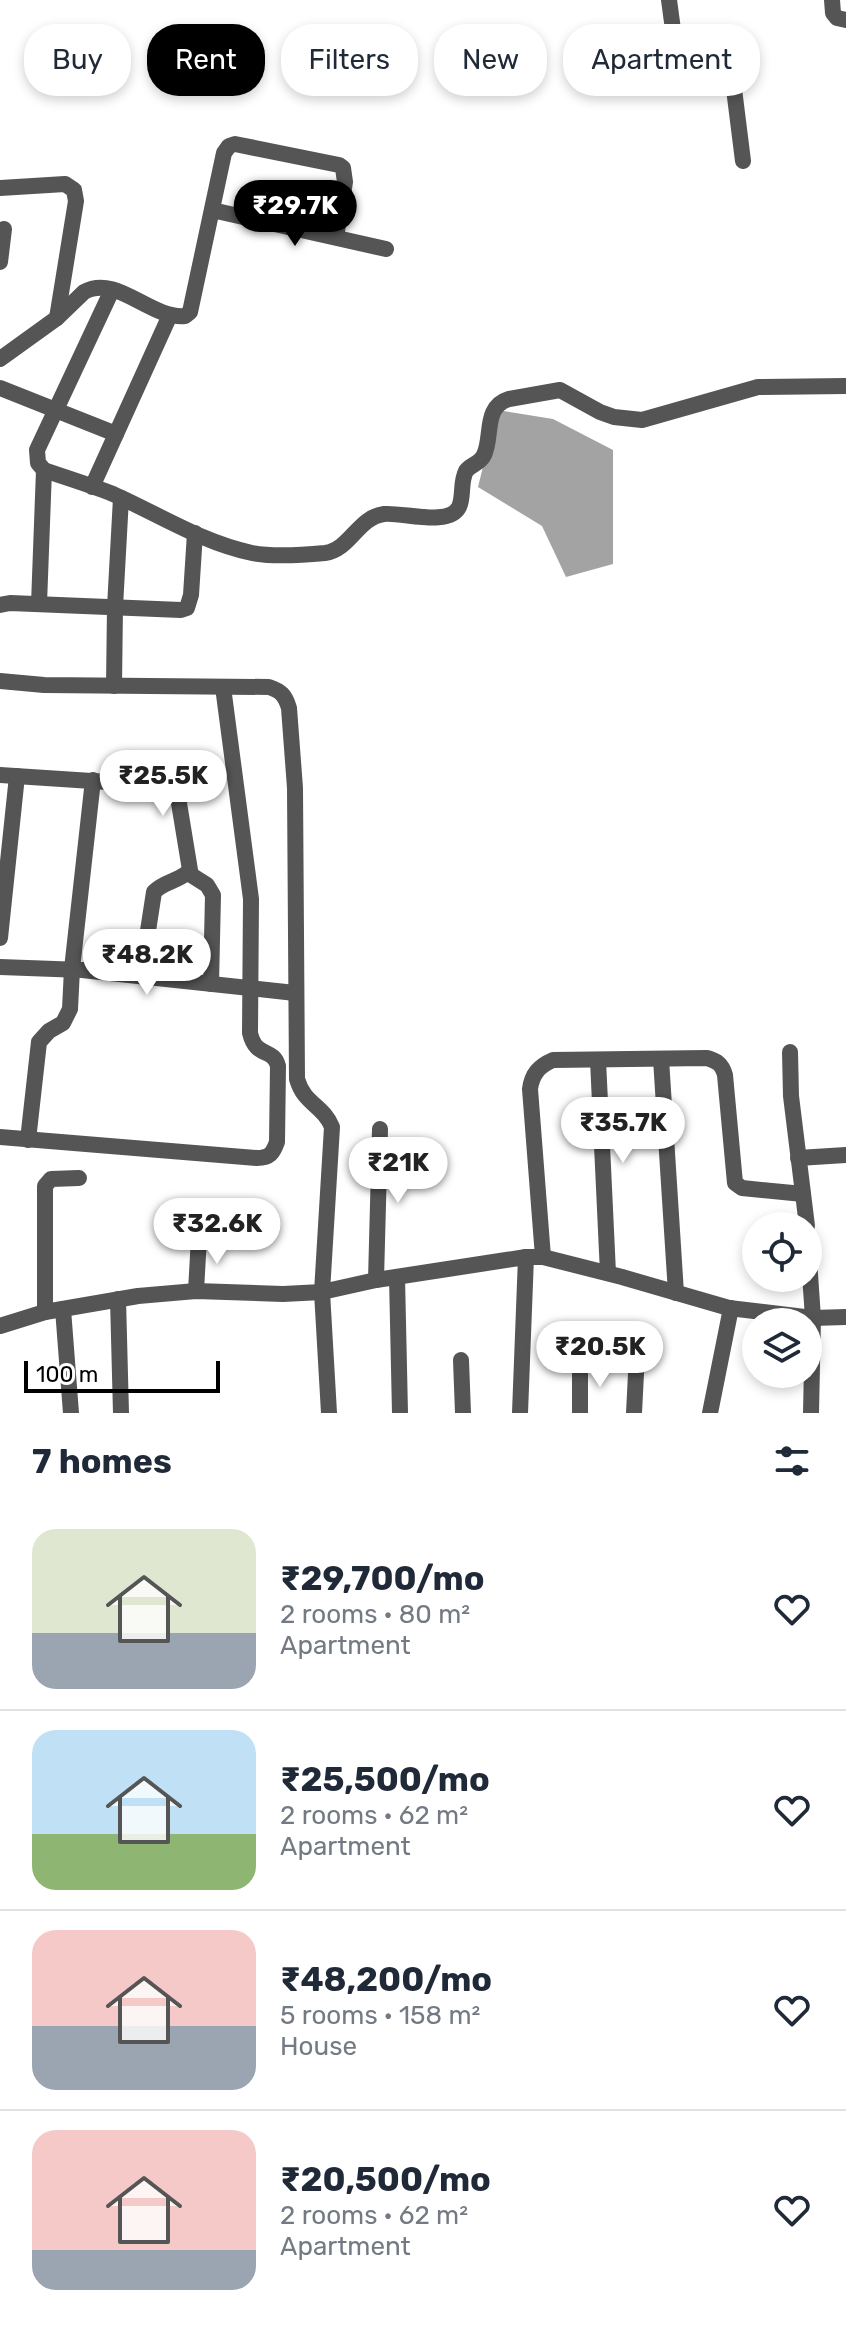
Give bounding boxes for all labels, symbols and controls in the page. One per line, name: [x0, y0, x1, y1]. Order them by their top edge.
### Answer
chip: Buy: [24, 24, 131, 96]
chip: Rent: [147, 24, 265, 96]
chip: Filters: [281, 24, 418, 96]
chip: New: [434, 24, 547, 96]
chip: Apartment: [563, 24, 760, 96]
pin: ₹29.7K: [230, 180, 360, 248]
text: ₹29.7K: [252, 190, 338, 221]
pin: ₹25.5K: [98, 750, 228, 818]
text: ₹25.5K: [118, 760, 208, 791]
pin: ₹48.2K: [82, 929, 212, 997]
text: ₹48.2K: [101, 939, 193, 970]
pin: ₹35.7K: [558, 1097, 688, 1165]
text: ₹35.7K: [579, 1107, 667, 1138]
pin: ₹21K: [351, 1137, 445, 1205]
text: ₹21K: [367, 1147, 429, 1178]
pin: ₹32.6K: [152, 1198, 282, 1266]
text: ₹32.6K: [171, 1208, 263, 1239]
map controls: [742, 1212, 822, 1388]
button: locate: [742, 1212, 822, 1292]
button: layers: [742, 1308, 822, 1388]
pin: ₹20.5K: [535, 1321, 665, 1389]
text: ₹20.5K: [554, 1331, 646, 1362]
scale bar: [24, 1357, 220, 1393]
text: 100 m: [36, 1361, 98, 1388]
icon: filters: [770, 1439, 814, 1483]
text: 7 homes: [32, 1441, 172, 1482]
text: ₹29,700/mo: [280, 1558, 484, 1599]
icon: home: [96, 1561, 192, 1657]
icon: heart: [770, 1587, 814, 1631]
text: 2 rooms · 80 m²: [280, 1599, 470, 1630]
text: Apartment: [280, 1630, 411, 1661]
text: ₹25,500/mo: [280, 1759, 490, 1800]
icon: home: [96, 1762, 192, 1858]
icon: heart: [770, 1788, 814, 1832]
text: 2 rooms · 62 m²: [280, 1800, 468, 1831]
text: Apartment: [280, 1831, 411, 1862]
text: ₹48,200/mo: [280, 1959, 492, 2000]
icon: home: [96, 1962, 192, 2058]
icon: heart: [770, 1988, 814, 2032]
text: 5 rooms · 158 m²: [280, 2000, 480, 2031]
text: House: [280, 2031, 357, 2062]
text: ₹20,500/mo: [280, 2159, 491, 2200]
icon: home: [96, 2162, 192, 2258]
icon: heart: [770, 2188, 814, 2232]
text: 2 rooms · 62 m²: [280, 2200, 468, 2231]
text: Apartment: [280, 2231, 411, 2262]

